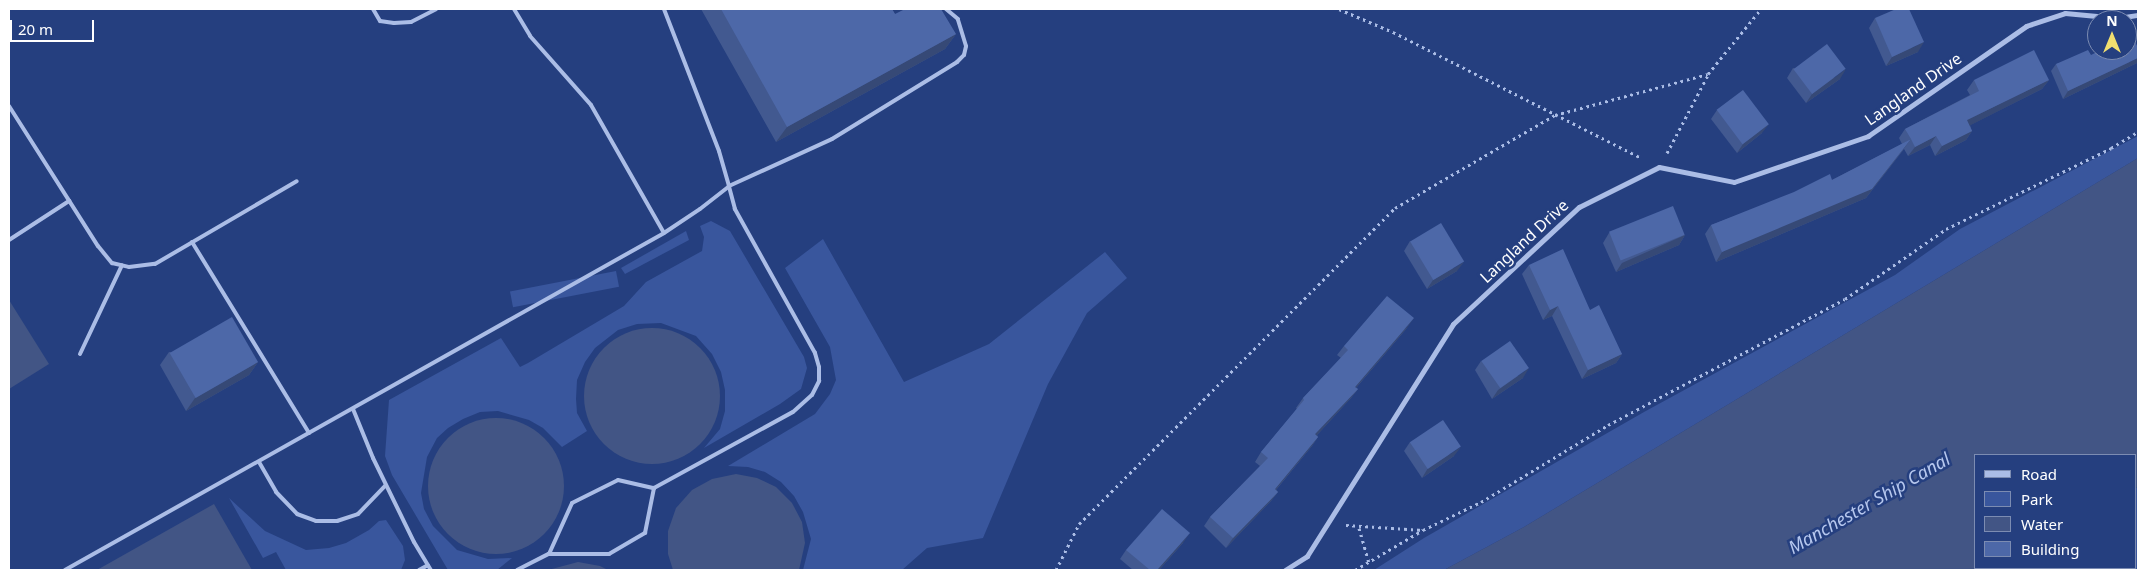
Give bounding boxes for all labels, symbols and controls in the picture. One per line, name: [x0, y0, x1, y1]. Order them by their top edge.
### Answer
scale bar: [12, 10, 96, 42]
north arrow: [2087, 10, 2137, 60]
text: N: [2106, 11, 2118, 30]
text: 20 m: [18, 19, 53, 39]
street label: Langland Drive: [1861, 49, 1965, 129]
street label: Langland Drive: [1476, 195, 1572, 287]
water label: Manchester Ship Canal: [1784, 448, 1954, 558]
legend: [1974, 454, 2137, 569]
text: Road: [2021, 464, 2057, 484]
text: Park: [2021, 489, 2053, 509]
text: Water: [2021, 514, 2063, 534]
text: Building: [2021, 539, 2079, 559]

